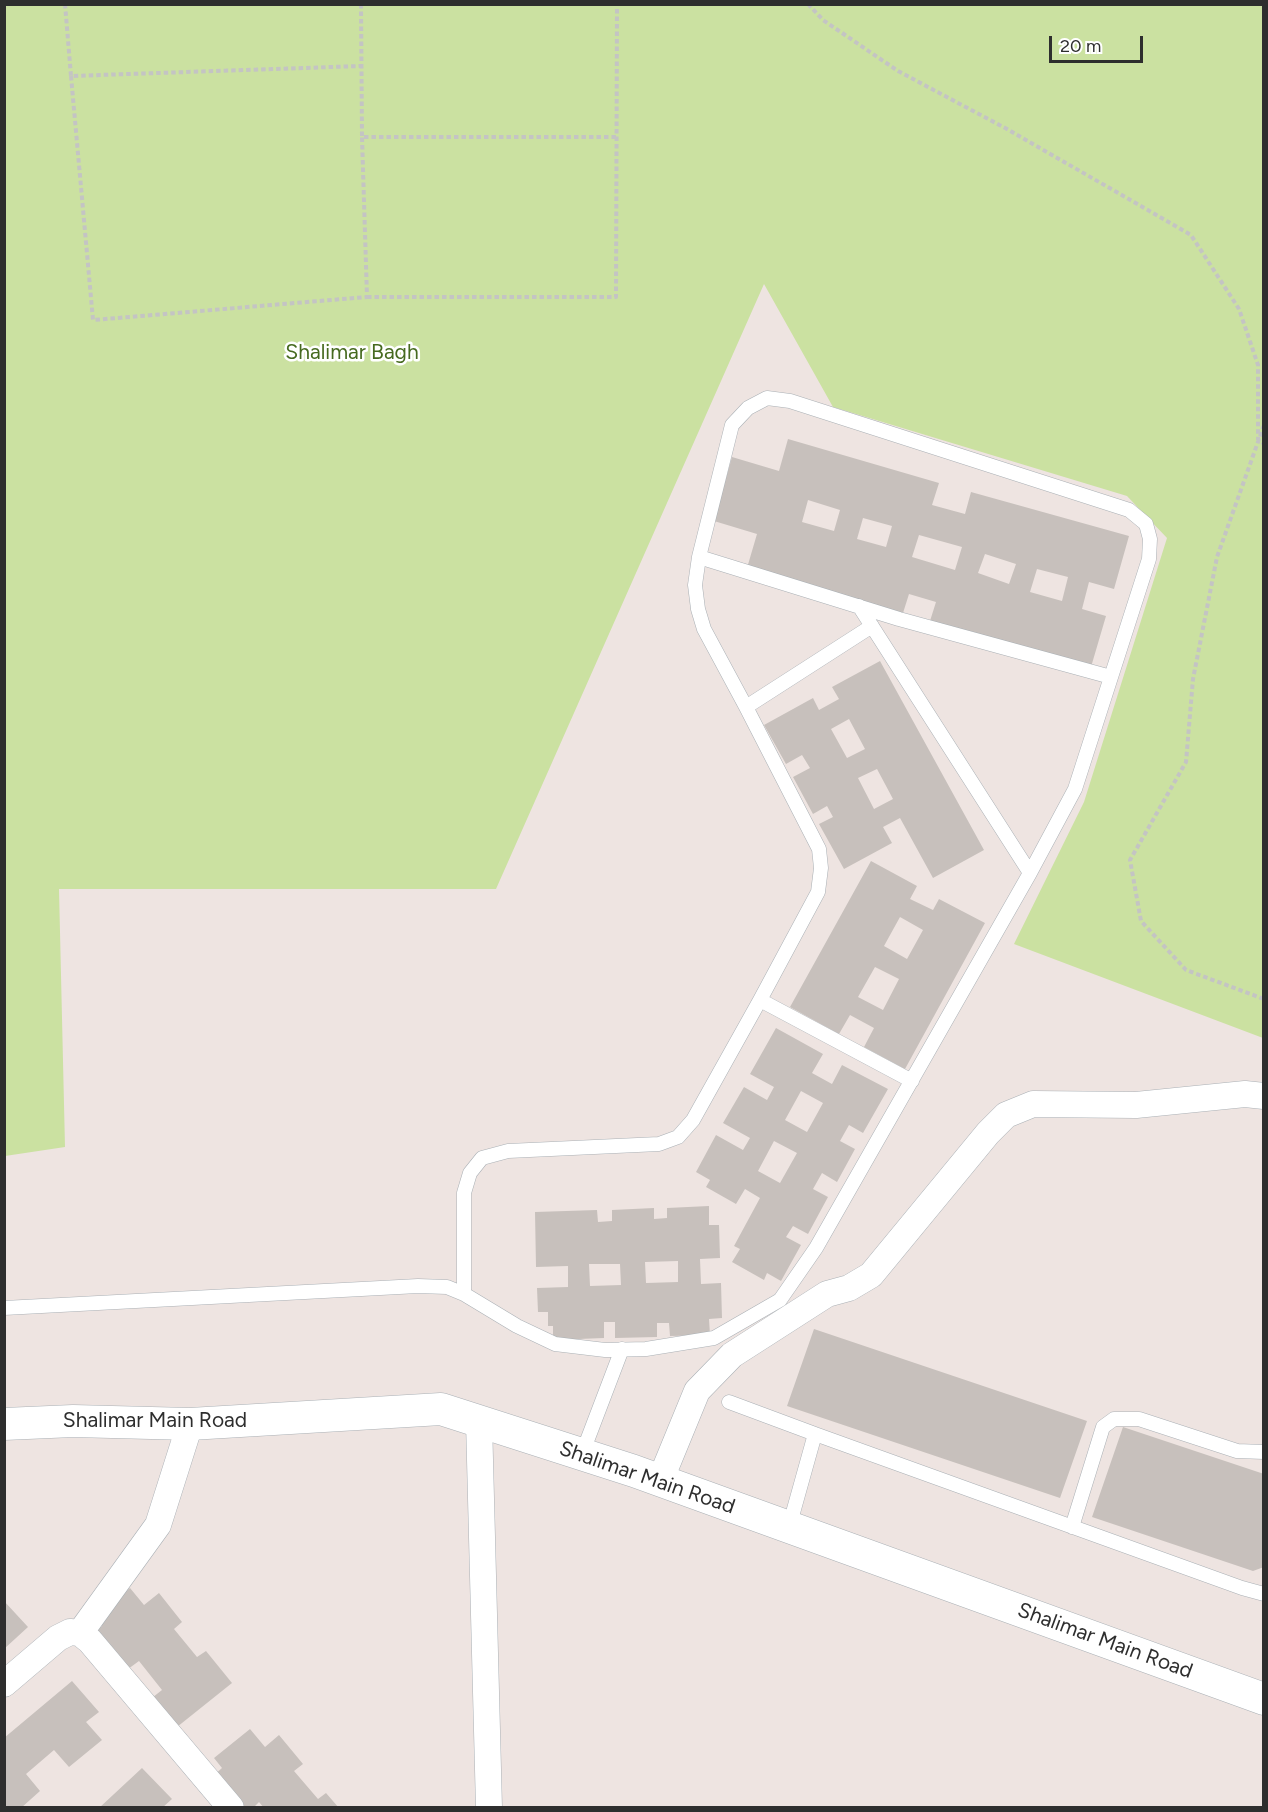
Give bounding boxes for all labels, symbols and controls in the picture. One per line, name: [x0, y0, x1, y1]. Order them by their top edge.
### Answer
scale bar: [1052, 24, 1146, 62]
text: 20 m: [1060, 35, 1101, 57]
park label: Shalimar Bagh: [285, 340, 419, 366]
street label: Shalimar Main Road: [63, 1408, 247, 1434]
street label: Shalimar Main Road: [556, 1436, 738, 1520]
street label: Shalimar Main Road: [1014, 1598, 1196, 1684]

